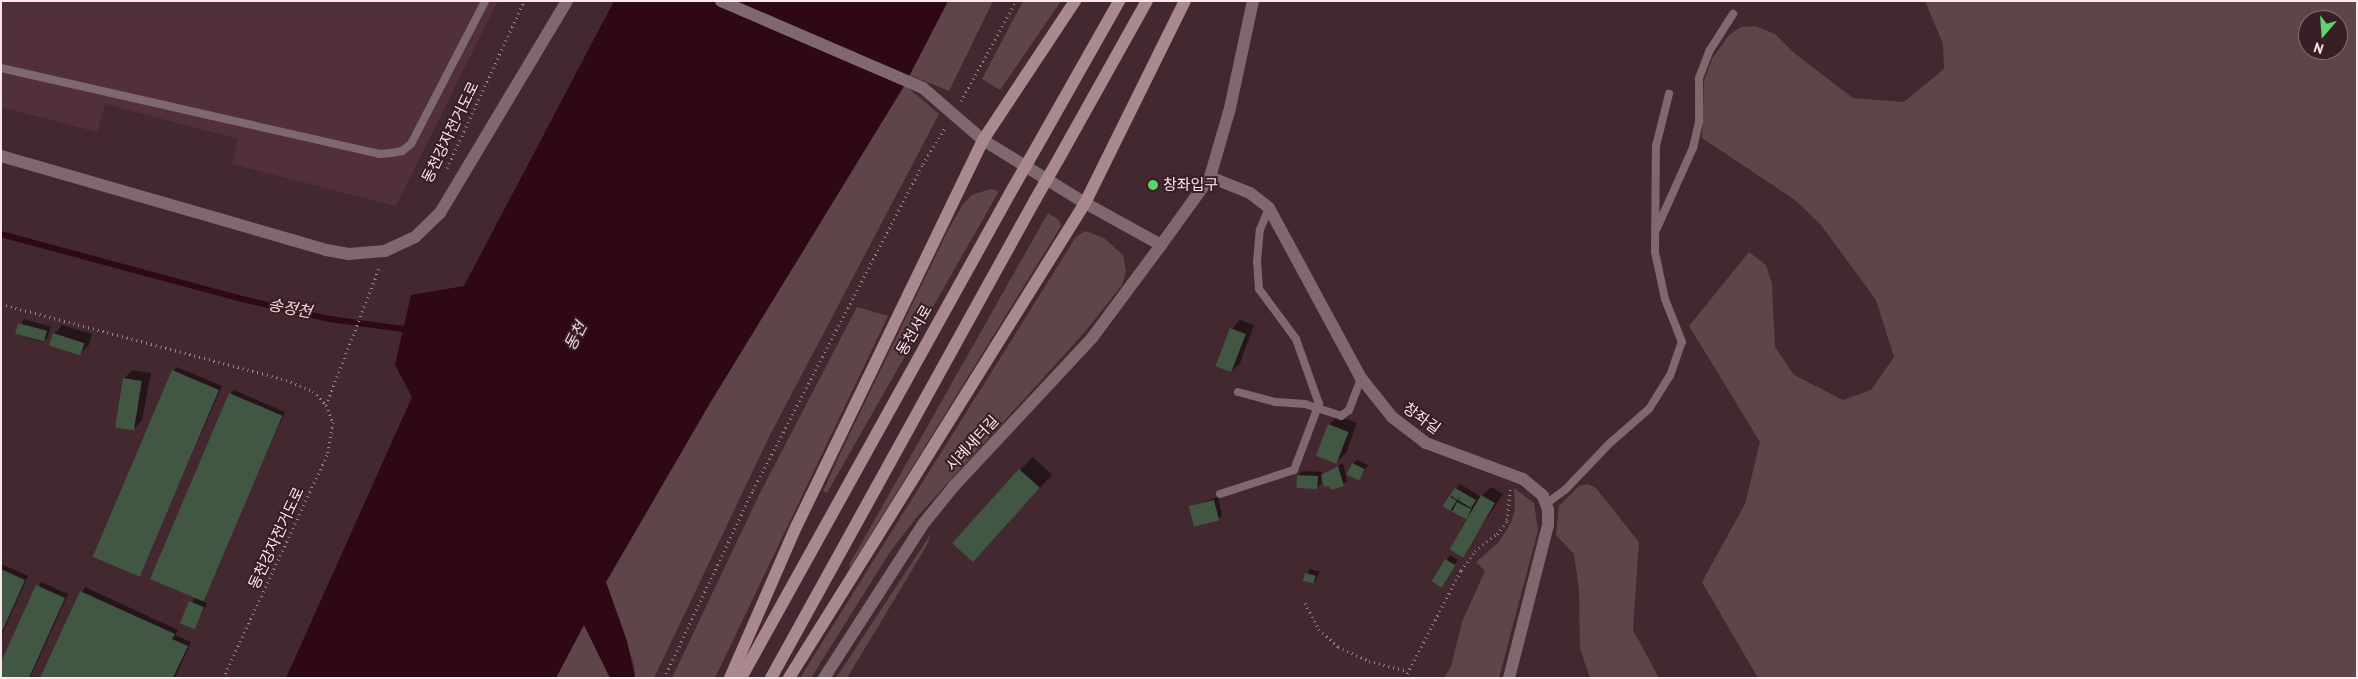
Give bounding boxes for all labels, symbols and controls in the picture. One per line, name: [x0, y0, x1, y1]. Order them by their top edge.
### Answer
north arrow: [2298, 10, 2348, 60]
text: N: [2312, 38, 2326, 58]
street label: 동천강자전거도로: [418, 78, 482, 186]
place label: 창좌입구: [1163, 176, 1218, 194]
marker: 창좌입구: [1147, 179, 1159, 191]
water label: 송정천: [266, 294, 314, 322]
street label: 동천서로: [892, 302, 936, 358]
water label: 동천: [560, 319, 590, 353]
street label: 창좌길: [1400, 399, 1444, 437]
street label: 시례새터길: [942, 412, 1002, 474]
street label: 동천강자전거도로: [245, 484, 307, 592]

